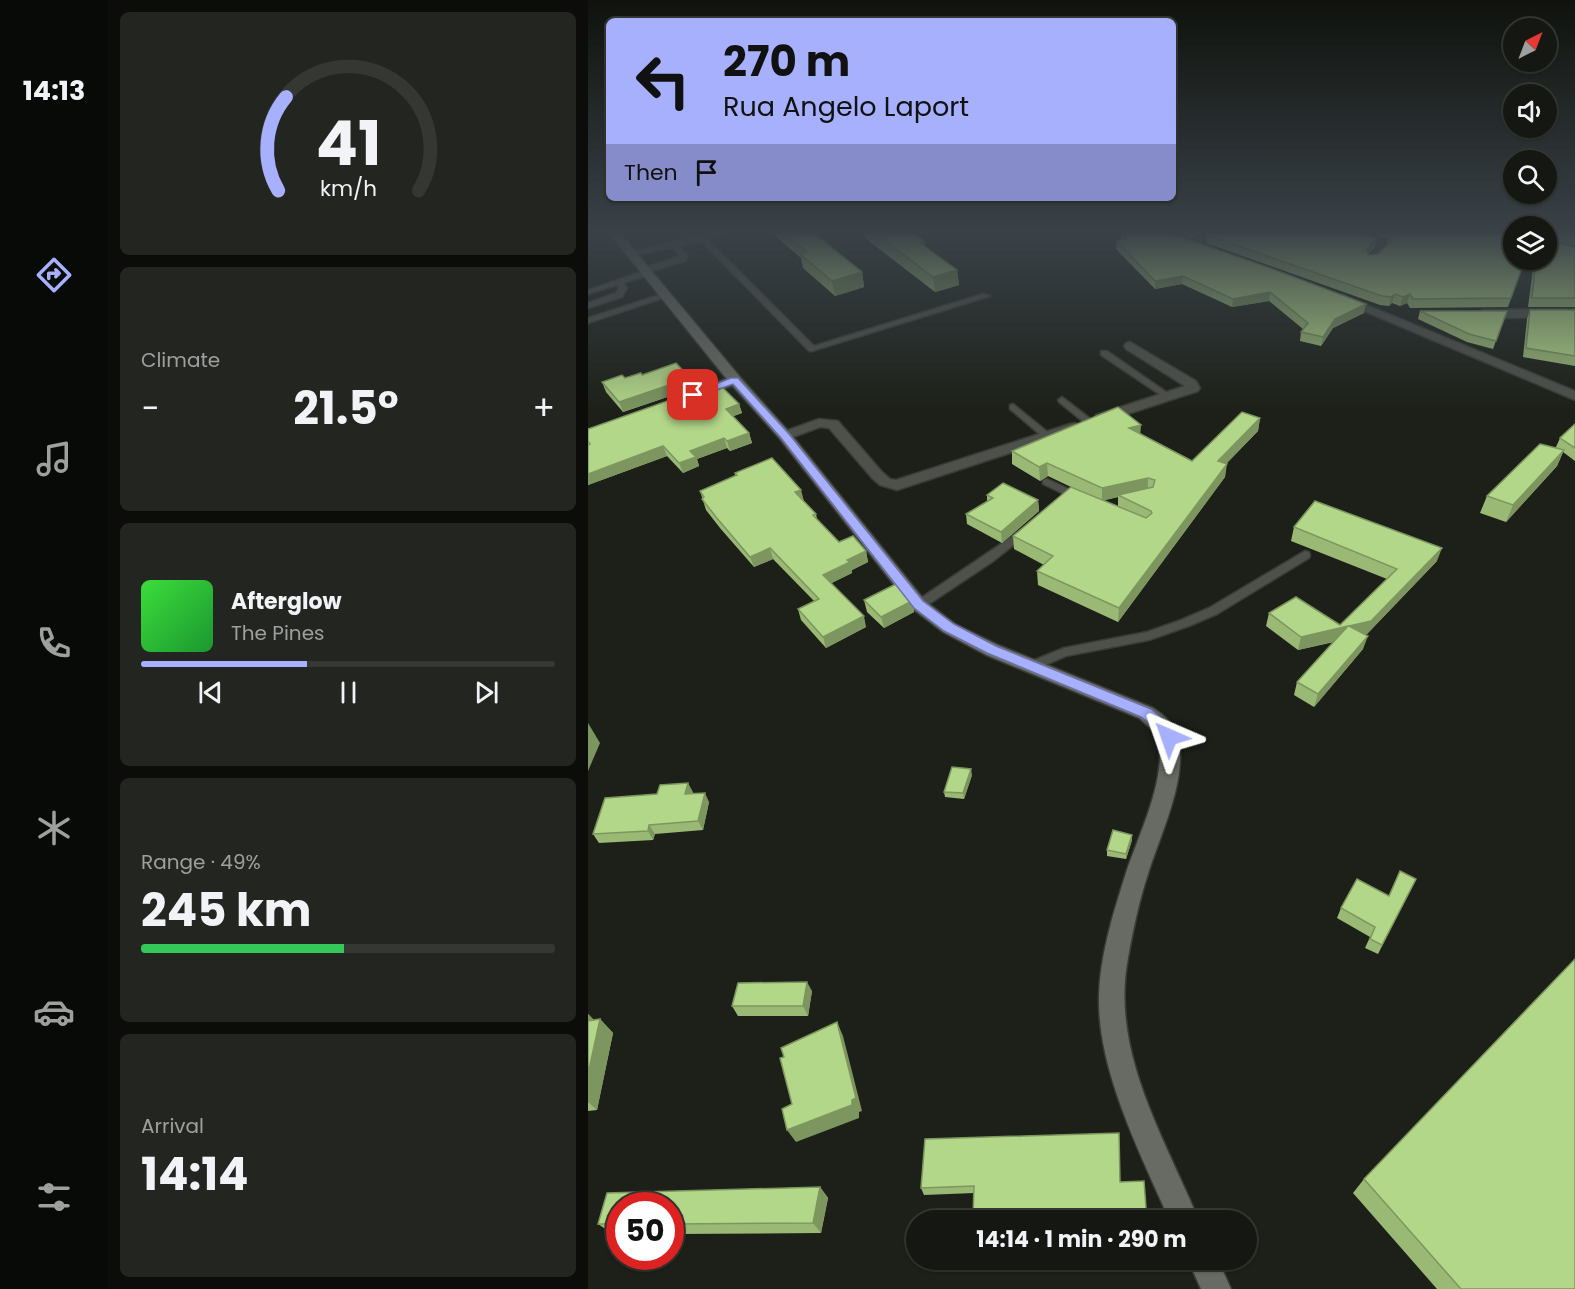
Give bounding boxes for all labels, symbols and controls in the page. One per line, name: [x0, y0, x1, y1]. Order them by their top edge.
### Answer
north arrow: [1503, 18, 1557, 72]
map controls: [1503, 18, 1557, 270]
text: 270 m: [723, 32, 850, 91]
icon: left: [624, 42, 702, 120]
text: 14:13: [23, 72, 85, 109]
button: sound: [1503, 84, 1557, 138]
text: Rua Angelo Laport: [723, 88, 969, 125]
text: 41: [315, 99, 381, 187]
button: search: [1503, 150, 1557, 204]
icon: arrive: [690, 156, 723, 189]
text: Then: [624, 157, 678, 188]
text: km/h: [319, 173, 377, 204]
button: layers: [1503, 216, 1557, 270]
icon: directions: [33, 254, 75, 296]
text: Climate: [141, 346, 220, 374]
pin: [667, 369, 718, 420]
text: 21.5°: [293, 377, 399, 440]
icon: arrive: [676, 378, 709, 411]
text: −: [141, 385, 159, 432]
text: +: [532, 385, 555, 432]
icon: music: [33, 438, 75, 480]
text: Afterglow: [231, 586, 342, 617]
text: The Pines: [231, 619, 325, 647]
icon: phone: [33, 622, 75, 664]
icon: previous: [194, 676, 227, 709]
icon: pause: [332, 676, 365, 709]
icon: next: [470, 676, 503, 709]
position arrow: [1137, 705, 1201, 769]
icon: climate: [33, 807, 75, 849]
text: Range · 49%: [141, 848, 261, 876]
text: 245 km: [141, 879, 311, 942]
icon: car: [33, 991, 75, 1033]
text: Arrival: [141, 1112, 204, 1140]
text: 14:14: [141, 1143, 249, 1206]
icon: filters: [33, 1176, 75, 1218]
speed limit sign: 50: [606, 1192, 684, 1270]
text: 14:14 · 1 min · 290 m: [976, 1224, 1187, 1255]

